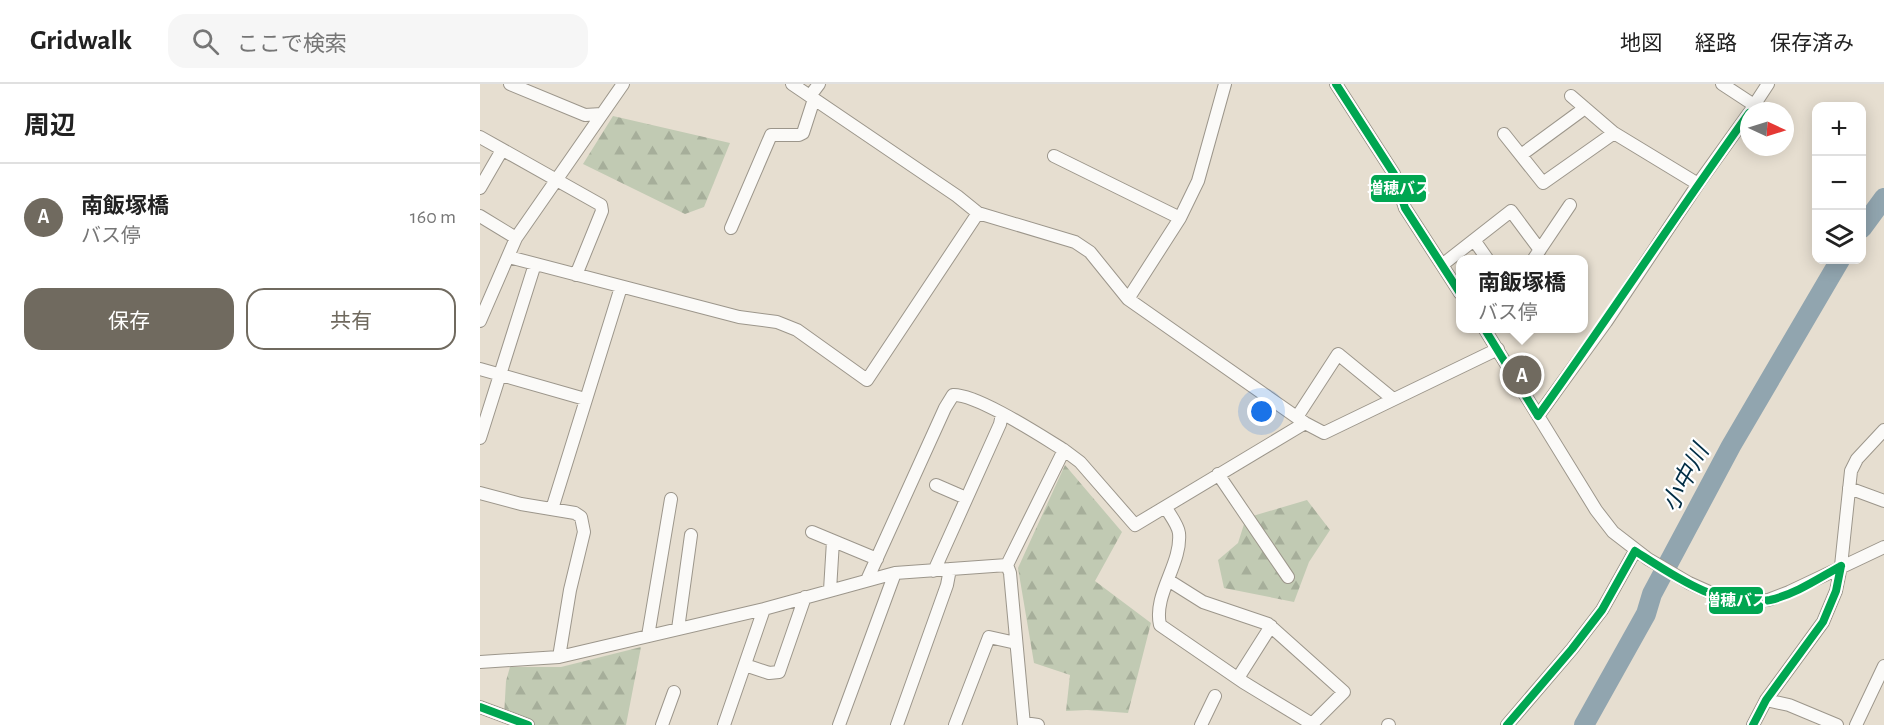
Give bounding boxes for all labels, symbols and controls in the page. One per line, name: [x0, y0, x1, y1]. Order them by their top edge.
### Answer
search box: [168, 14, 588, 68]
icon: search: [189, 25, 222, 58]
text: Gridwalk: [30, 27, 132, 55]
text: ここで検索: [237, 33, 347, 55]
text: 地図: [1620, 33, 1662, 54]
text: 経路: [1695, 33, 1737, 54]
text: 保存済み: [1770, 33, 1854, 54]
north arrow: [1740, 102, 1794, 156]
map controls: [1812, 102, 1866, 264]
button: +: [1812, 102, 1866, 156]
text: 周辺: [24, 113, 76, 139]
button: −: [1812, 156, 1866, 210]
line badge: 増穂バス: [1370, 174, 1427, 203]
text: 増穂バス: [1367, 179, 1431, 197]
text: 南飯塚橋: [81, 195, 169, 217]
text: A: [38, 207, 50, 227]
text: 160 m: [410, 207, 456, 227]
button: layers: [1812, 210, 1866, 264]
text: バス停: [81, 226, 141, 246]
popup: [1456, 255, 1588, 333]
text: 南飯塚橋: [1478, 272, 1566, 294]
button: 保存: [24, 288, 234, 350]
button: 共有: [246, 288, 456, 350]
text: バス停: [1478, 303, 1538, 323]
pin: A: [1502, 352, 1542, 398]
your location: [1247, 397, 1276, 426]
water label: 小中川: [1657, 437, 1715, 516]
line badge: 増穂バス: [1708, 586, 1764, 615]
text: 増穂バス: [1704, 591, 1768, 609]

